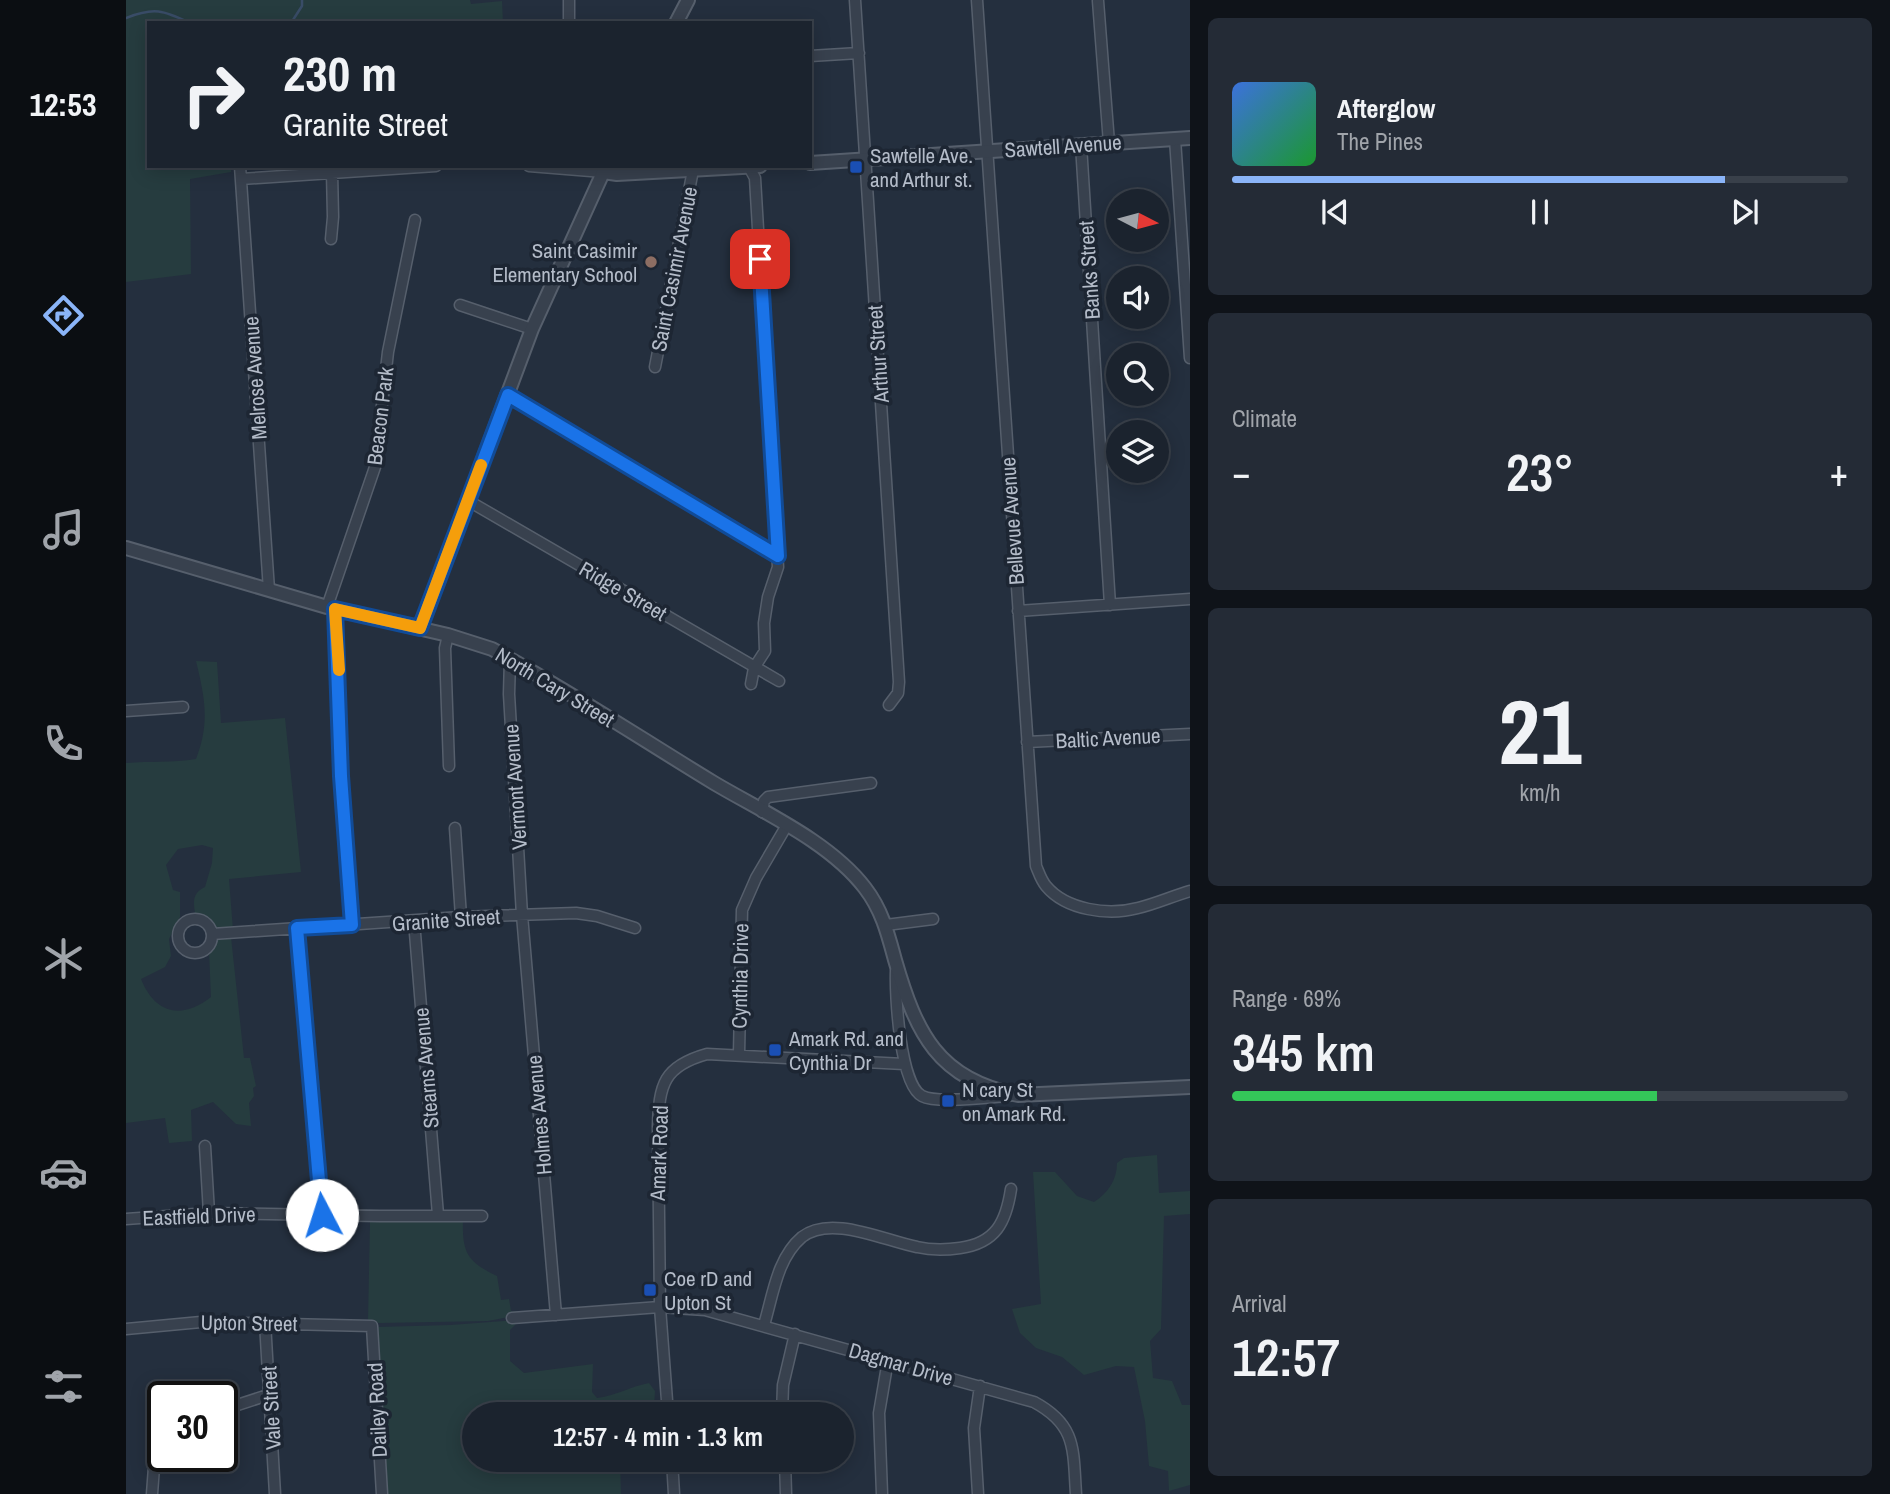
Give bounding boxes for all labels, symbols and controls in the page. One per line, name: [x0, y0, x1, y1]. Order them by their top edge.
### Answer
text: 230 m: [283, 40, 397, 106]
icon: right: [168, 49, 259, 140]
text: 12:53: [29, 83, 97, 126]
text: Afterglow: [1337, 91, 1435, 126]
text: Granite Street: [283, 103, 448, 146]
text: The Pines: [1337, 126, 1423, 157]
street label: Sawtell Avenue: [1003, 127, 1123, 165]
place label: Sawtelle Ave. and Arthur st.: [870, 141, 973, 194]
marker: Sawtelle Ave. and Arthur st.: [848, 159, 864, 175]
street label: Saint Casimir Avenue: [644, 184, 704, 354]
north arrow: [1106, 189, 1169, 252]
map controls: [1106, 189, 1169, 483]
icon: previous: [1316, 193, 1354, 231]
icon: pause: [1521, 193, 1559, 231]
icon: next: [1726, 193, 1764, 231]
street label: Banks Street: [1071, 220, 1107, 320]
pin: [730, 229, 790, 289]
place label: Saint Casimir Elementary School: [492, 236, 637, 289]
icon: arrive: [741, 240, 779, 278]
marker: Saint Casimir Elementary School: [643, 254, 659, 270]
button: sound: [1106, 266, 1169, 329]
icon: directions: [39, 291, 88, 340]
street label: Arthur Street: [860, 304, 896, 405]
street label: Melrose Avenue: [236, 316, 274, 440]
button: search: [1106, 343, 1169, 406]
street label: Beacon Park: [360, 365, 400, 467]
text: Climate: [1232, 403, 1297, 434]
button: layers: [1106, 420, 1169, 483]
text: 23°: [1506, 437, 1574, 507]
text: −: [1232, 447, 1250, 498]
text: +: [1830, 447, 1848, 498]
street label: Bellevue Avenue: [993, 456, 1031, 586]
icon: music: [39, 505, 88, 554]
street label: Ridge Street: [574, 554, 672, 628]
street label: North Cary Street: [490, 640, 620, 734]
text: 21: [1499, 670, 1582, 792]
icon: phone: [39, 719, 88, 768]
street label: Baltic Avenue: [1055, 721, 1161, 755]
street label: Vermont Avenue: [496, 723, 534, 851]
text: km/h: [1520, 777, 1560, 808]
street label: Granite Street: [391, 902, 501, 938]
street label: Cynthia Drive: [725, 923, 755, 1029]
icon: climate: [39, 934, 88, 983]
text: Range · 69%: [1232, 983, 1341, 1014]
street label: Stearns Avenue: [406, 1006, 446, 1130]
text: 345 km: [1232, 1017, 1375, 1087]
place label: Amark Rd. and Cynthia Dr: [788, 1024, 904, 1077]
marker: Amark Rd. and Cynthia Dr: [767, 1042, 783, 1058]
street label: Holmes Avenue: [519, 1054, 559, 1176]
place label: N cary St on Amark Rd.: [962, 1075, 1066, 1128]
marker: N cary St on Amark Rd.: [940, 1093, 956, 1109]
street label: Amark Road: [643, 1105, 675, 1202]
icon: car: [39, 1148, 88, 1197]
position arrow: [285, 1178, 359, 1252]
street label: Eastfield Drive: [142, 1200, 256, 1232]
place label: Coe rD and Upton St: [664, 1264, 752, 1317]
marker: Coe rD and Upton St: [642, 1282, 658, 1298]
text: Arrival: [1232, 1288, 1287, 1319]
street label: Upton Street: [200, 1308, 298, 1338]
text: 12:57: [1232, 1322, 1340, 1392]
street label: Dagmar Drive: [845, 1335, 957, 1393]
icon: filters: [39, 1362, 88, 1411]
street label: Dailey Road: [360, 1362, 394, 1458]
street label: Vale Street: [254, 1365, 288, 1451]
speed limit sign: 30: [147, 1381, 238, 1472]
text: 12:57 · 4 min · 1.3 km: [553, 1419, 763, 1454]

